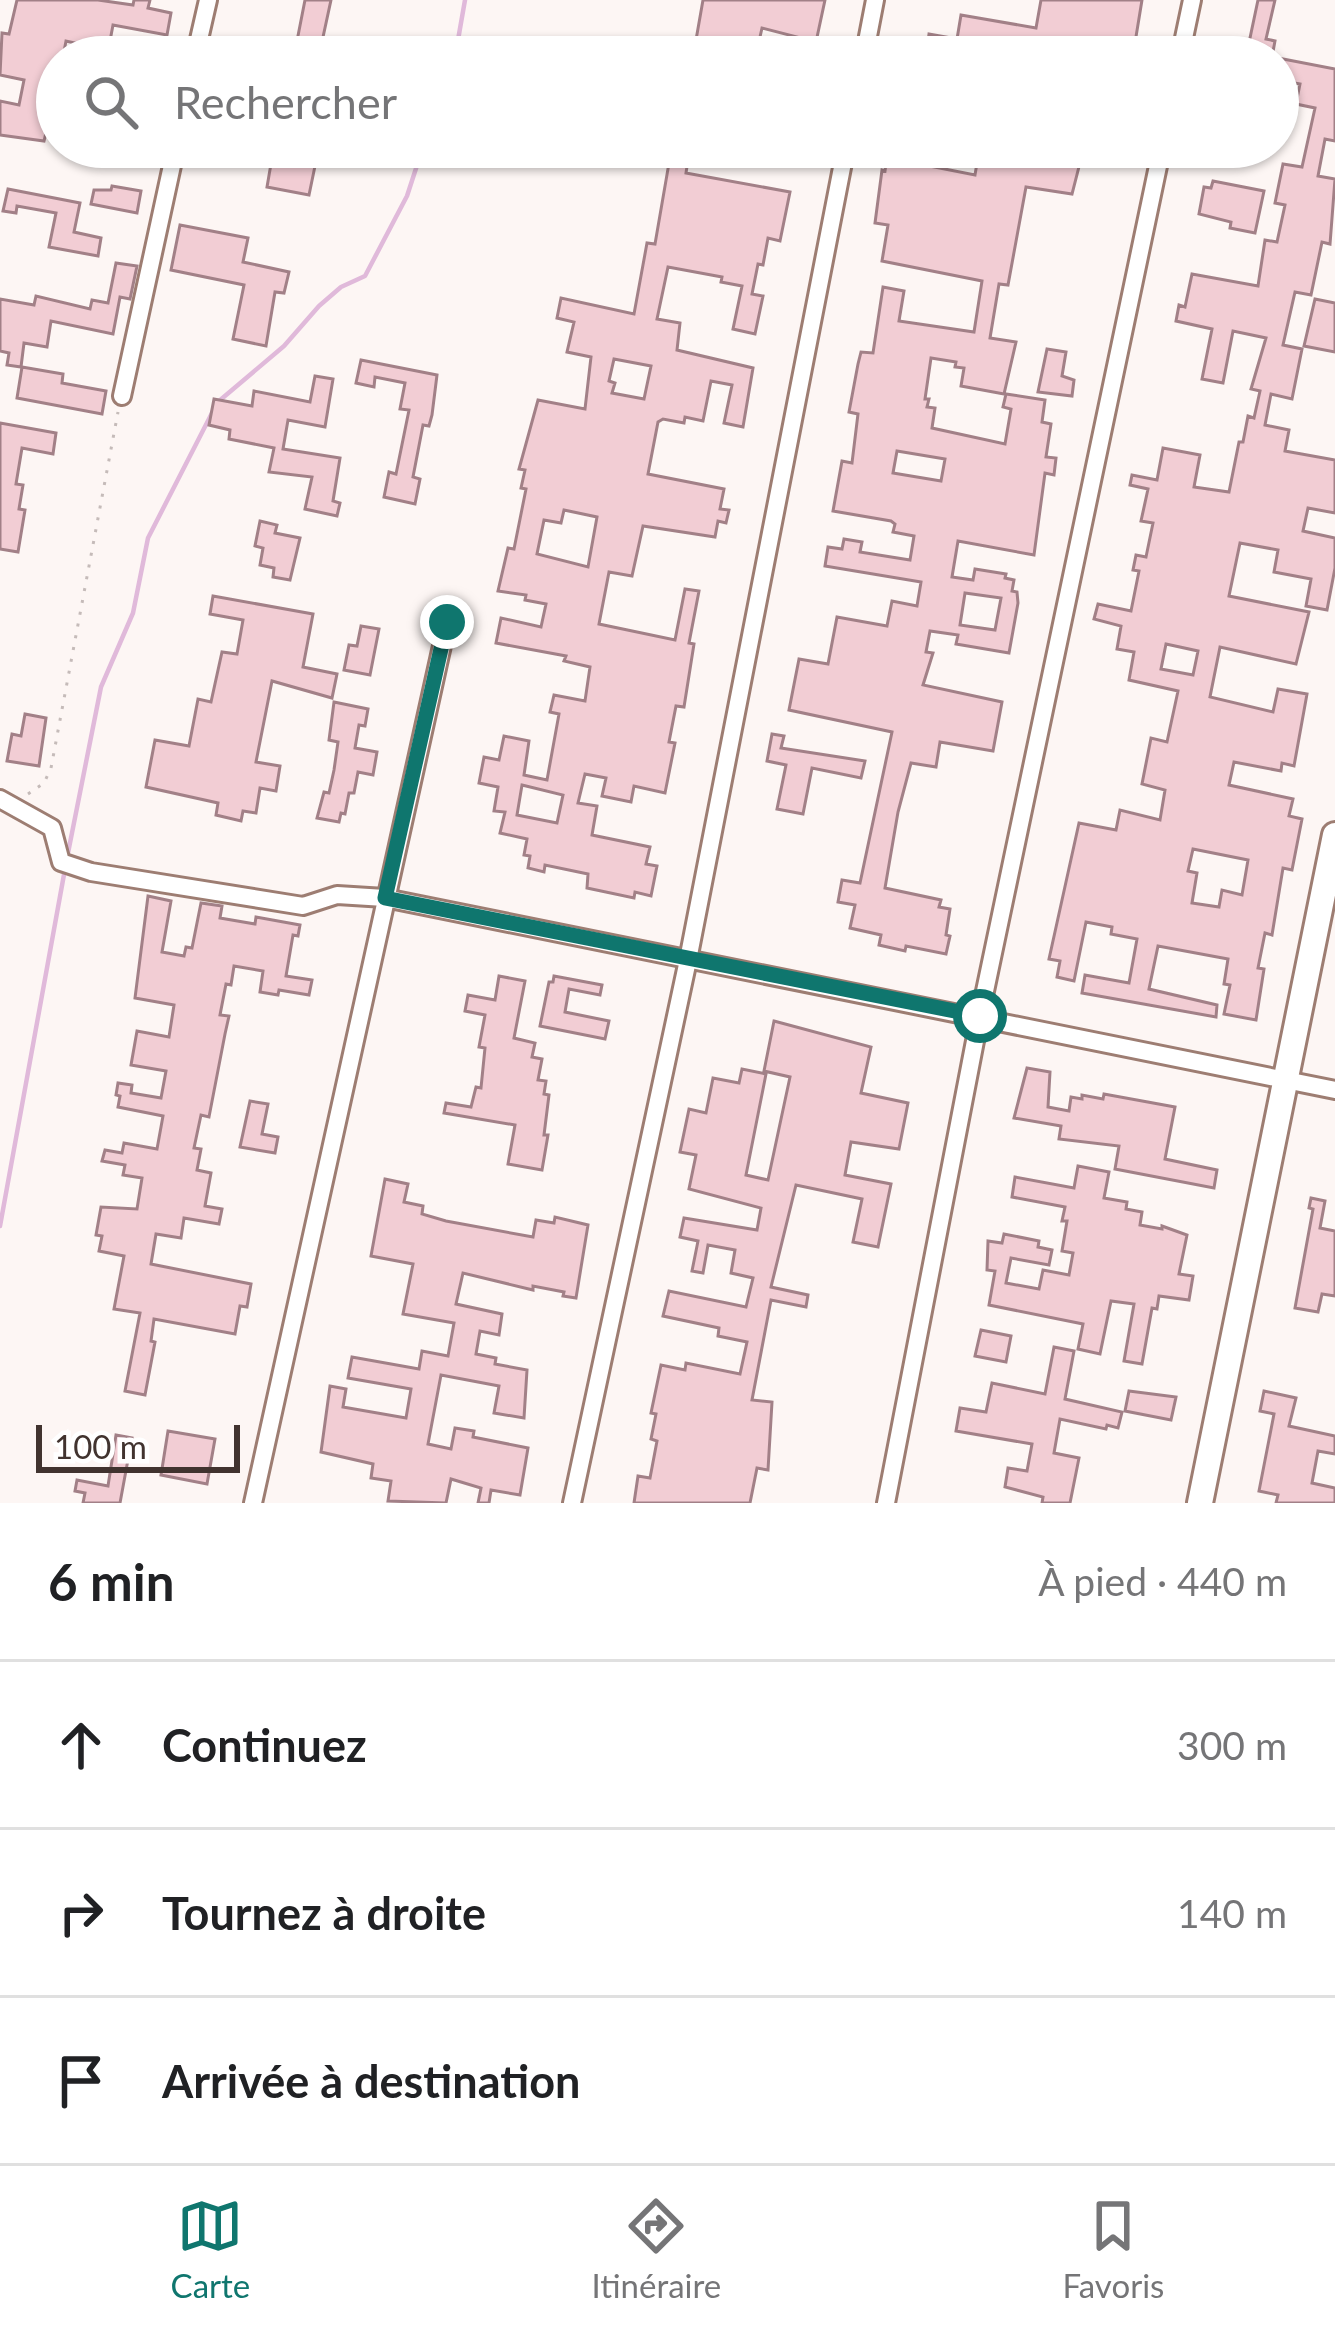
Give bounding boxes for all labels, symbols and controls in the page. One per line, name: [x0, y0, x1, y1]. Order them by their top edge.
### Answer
search box: [36, 36, 1299, 168]
icon: search: [78, 69, 144, 135]
text: Rechercher: [174, 75, 397, 129]
route end: [420, 595, 474, 649]
route start: [953, 989, 1007, 1043]
scale bar: [36, 1419, 240, 1472]
text: 100 m: [54, 1426, 147, 1466]
text: 6 min: [48, 1551, 174, 1612]
text: À pied · 440 m: [1038, 1558, 1287, 1604]
icon: ahead: [48, 1712, 114, 1778]
text: Continuez: [162, 1718, 367, 1772]
text: 300 m: [1177, 1722, 1287, 1768]
icon: right: [48, 1880, 114, 1946]
text: Tournez à droite: [162, 1886, 486, 1940]
text: 140 m: [1177, 1890, 1287, 1936]
icon: arrive: [48, 2048, 114, 2114]
text: Arrivée à destination: [162, 2054, 580, 2108]
tab: Carte: [171, 2193, 250, 2305]
tab: Itinéraire: [591, 2193, 721, 2305]
tab: Favoris: [1062, 2193, 1164, 2305]

